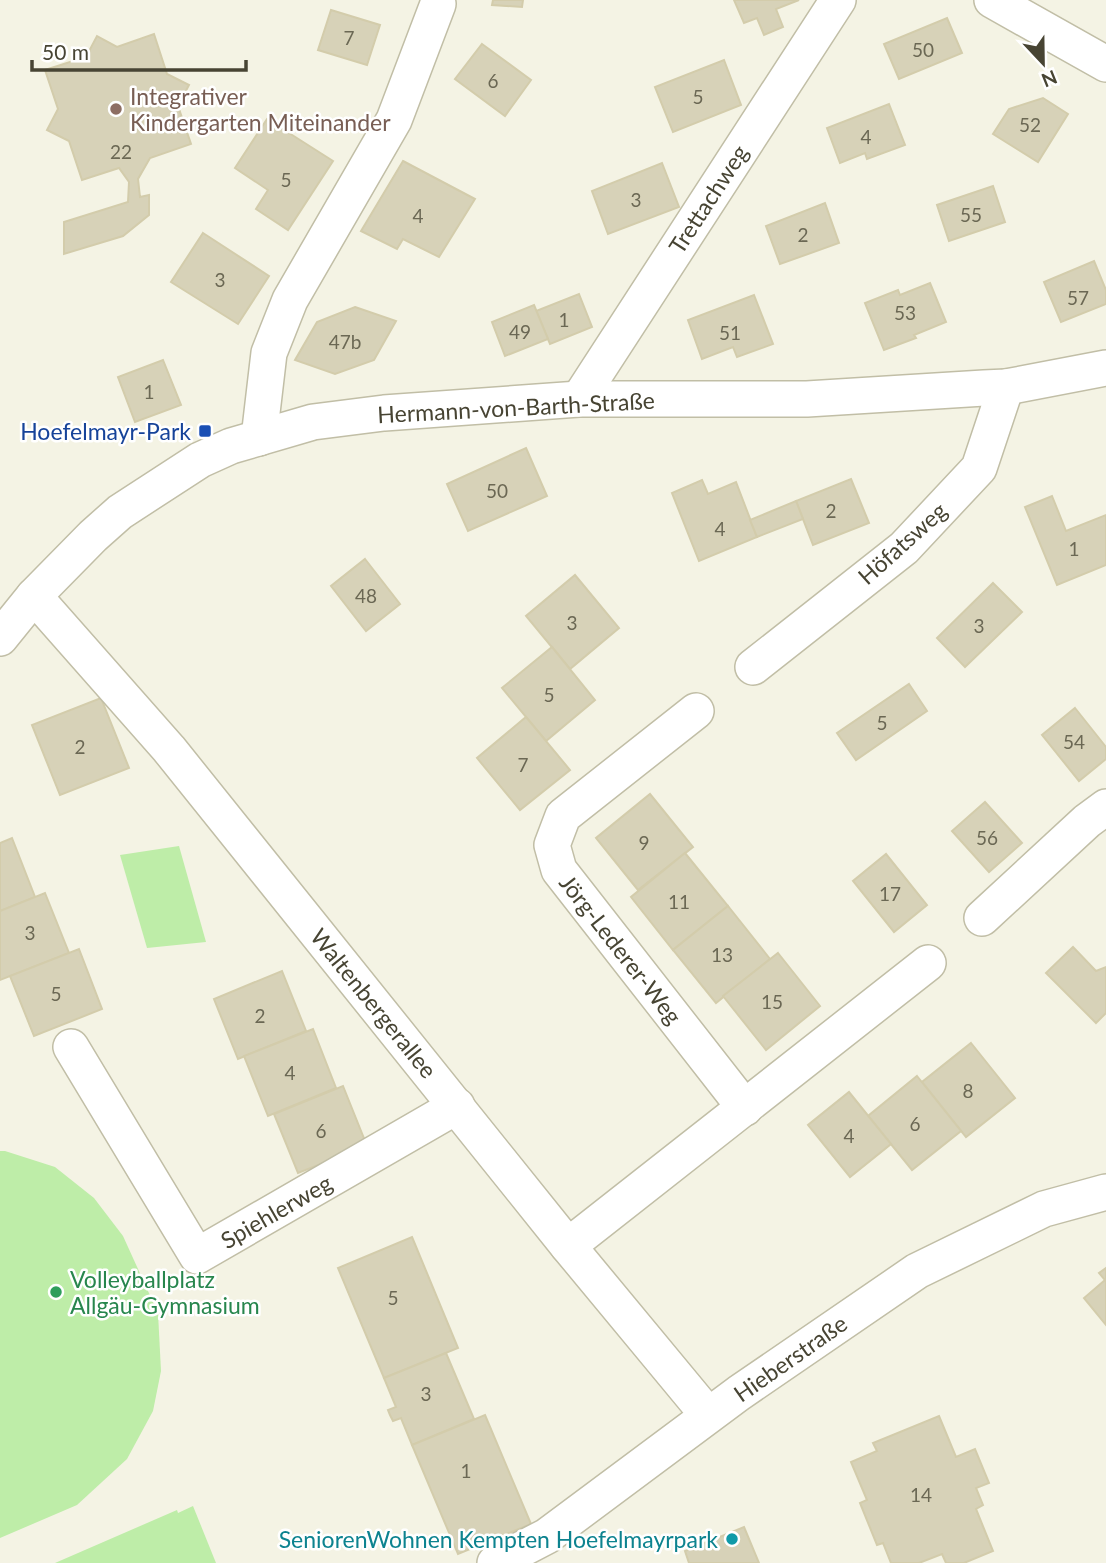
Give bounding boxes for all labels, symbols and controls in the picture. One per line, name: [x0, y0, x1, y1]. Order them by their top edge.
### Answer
house number: 7: [343, 26, 355, 49]
scale bar: [32, 28, 245, 72]
north arrow: [1008, 28, 1078, 98]
house number: 50: [912, 38, 934, 61]
text: 50 m: [42, 39, 89, 64]
text: N: [1038, 66, 1061, 93]
house number: 6: [487, 69, 499, 92]
place label: Integrativer Kindergarten Miteinander: [130, 82, 391, 136]
house number: 5: [692, 85, 704, 108]
marker: Integrativer Kindergarten Miteinander: [108, 101, 124, 117]
house number: 52: [1019, 113, 1041, 136]
house number: 4: [860, 125, 872, 148]
street label: Trettachweg: [663, 139, 754, 259]
house number: 22: [110, 140, 132, 163]
house number: 5: [280, 168, 292, 191]
house number: 3: [630, 188, 642, 211]
house number: 55: [960, 203, 982, 226]
house number: 4: [412, 204, 424, 227]
house number: 2: [797, 223, 809, 246]
house number: 3: [214, 268, 226, 291]
house number: 57: [1067, 286, 1089, 309]
house number: 53: [894, 301, 916, 324]
house number: 1: [558, 308, 570, 331]
house number: 49: [509, 320, 531, 343]
house number: 51: [719, 321, 741, 344]
house number: 47b: [329, 330, 361, 353]
house number: 1: [143, 380, 155, 403]
street label: Hermann-von-Barth-Straße: [377, 386, 655, 428]
place label: Hoefelmayr-Park: [20, 417, 191, 445]
marker: Hoefelmayr-Park: [197, 423, 213, 439]
house number: 50: [486, 479, 508, 502]
street label: Höfatsweg: [852, 496, 952, 590]
house number: 2: [825, 499, 837, 522]
house number: 4: [714, 517, 726, 540]
house number: 1: [1068, 537, 1080, 560]
house number: 48: [355, 584, 377, 607]
house number: 3: [566, 611, 578, 634]
house number: 3: [973, 614, 985, 637]
house number: 5: [543, 683, 555, 706]
house number: 5: [876, 711, 888, 734]
house number: 54: [1063, 730, 1085, 753]
house number: 2: [74, 735, 86, 758]
house number: 7: [517, 753, 529, 776]
house number: 56: [976, 826, 998, 849]
house number: 9: [638, 831, 650, 854]
street label: Jörg-Lederer-Weg: [554, 869, 688, 1029]
house number: 17: [879, 882, 901, 905]
house number: 11: [668, 890, 690, 913]
house number: 3: [24, 921, 36, 944]
street label: Waltenbergerallee: [305, 923, 443, 1083]
house number: 13: [711, 943, 733, 966]
house number: 5: [50, 982, 62, 1005]
house number: 15: [761, 990, 783, 1013]
house number: 2: [254, 1004, 266, 1027]
house number: 4: [284, 1061, 296, 1084]
house number: 8: [962, 1079, 974, 1102]
house number: 6: [909, 1112, 921, 1135]
house number: 6: [315, 1119, 327, 1142]
house number: 4: [843, 1124, 855, 1147]
street label: Spiehlerweg: [215, 1168, 337, 1254]
place label: Volleyballplatz Allgäu-Gymnasium: [70, 1265, 260, 1319]
marker: Volleyballplatz Allgäu-Gymnasium: [48, 1284, 64, 1300]
house number: 5: [387, 1286, 399, 1309]
street label: Hieberstraße: [728, 1309, 852, 1407]
house number: 3: [420, 1382, 432, 1405]
house number: 1: [460, 1459, 472, 1482]
house number: 14: [910, 1483, 932, 1506]
place label: SeniorenWohnen Kempten Hoefelmayrpark: [279, 1525, 718, 1553]
marker: SeniorenWohnen Kempten Hoefelmayrpark: [724, 1531, 740, 1547]

